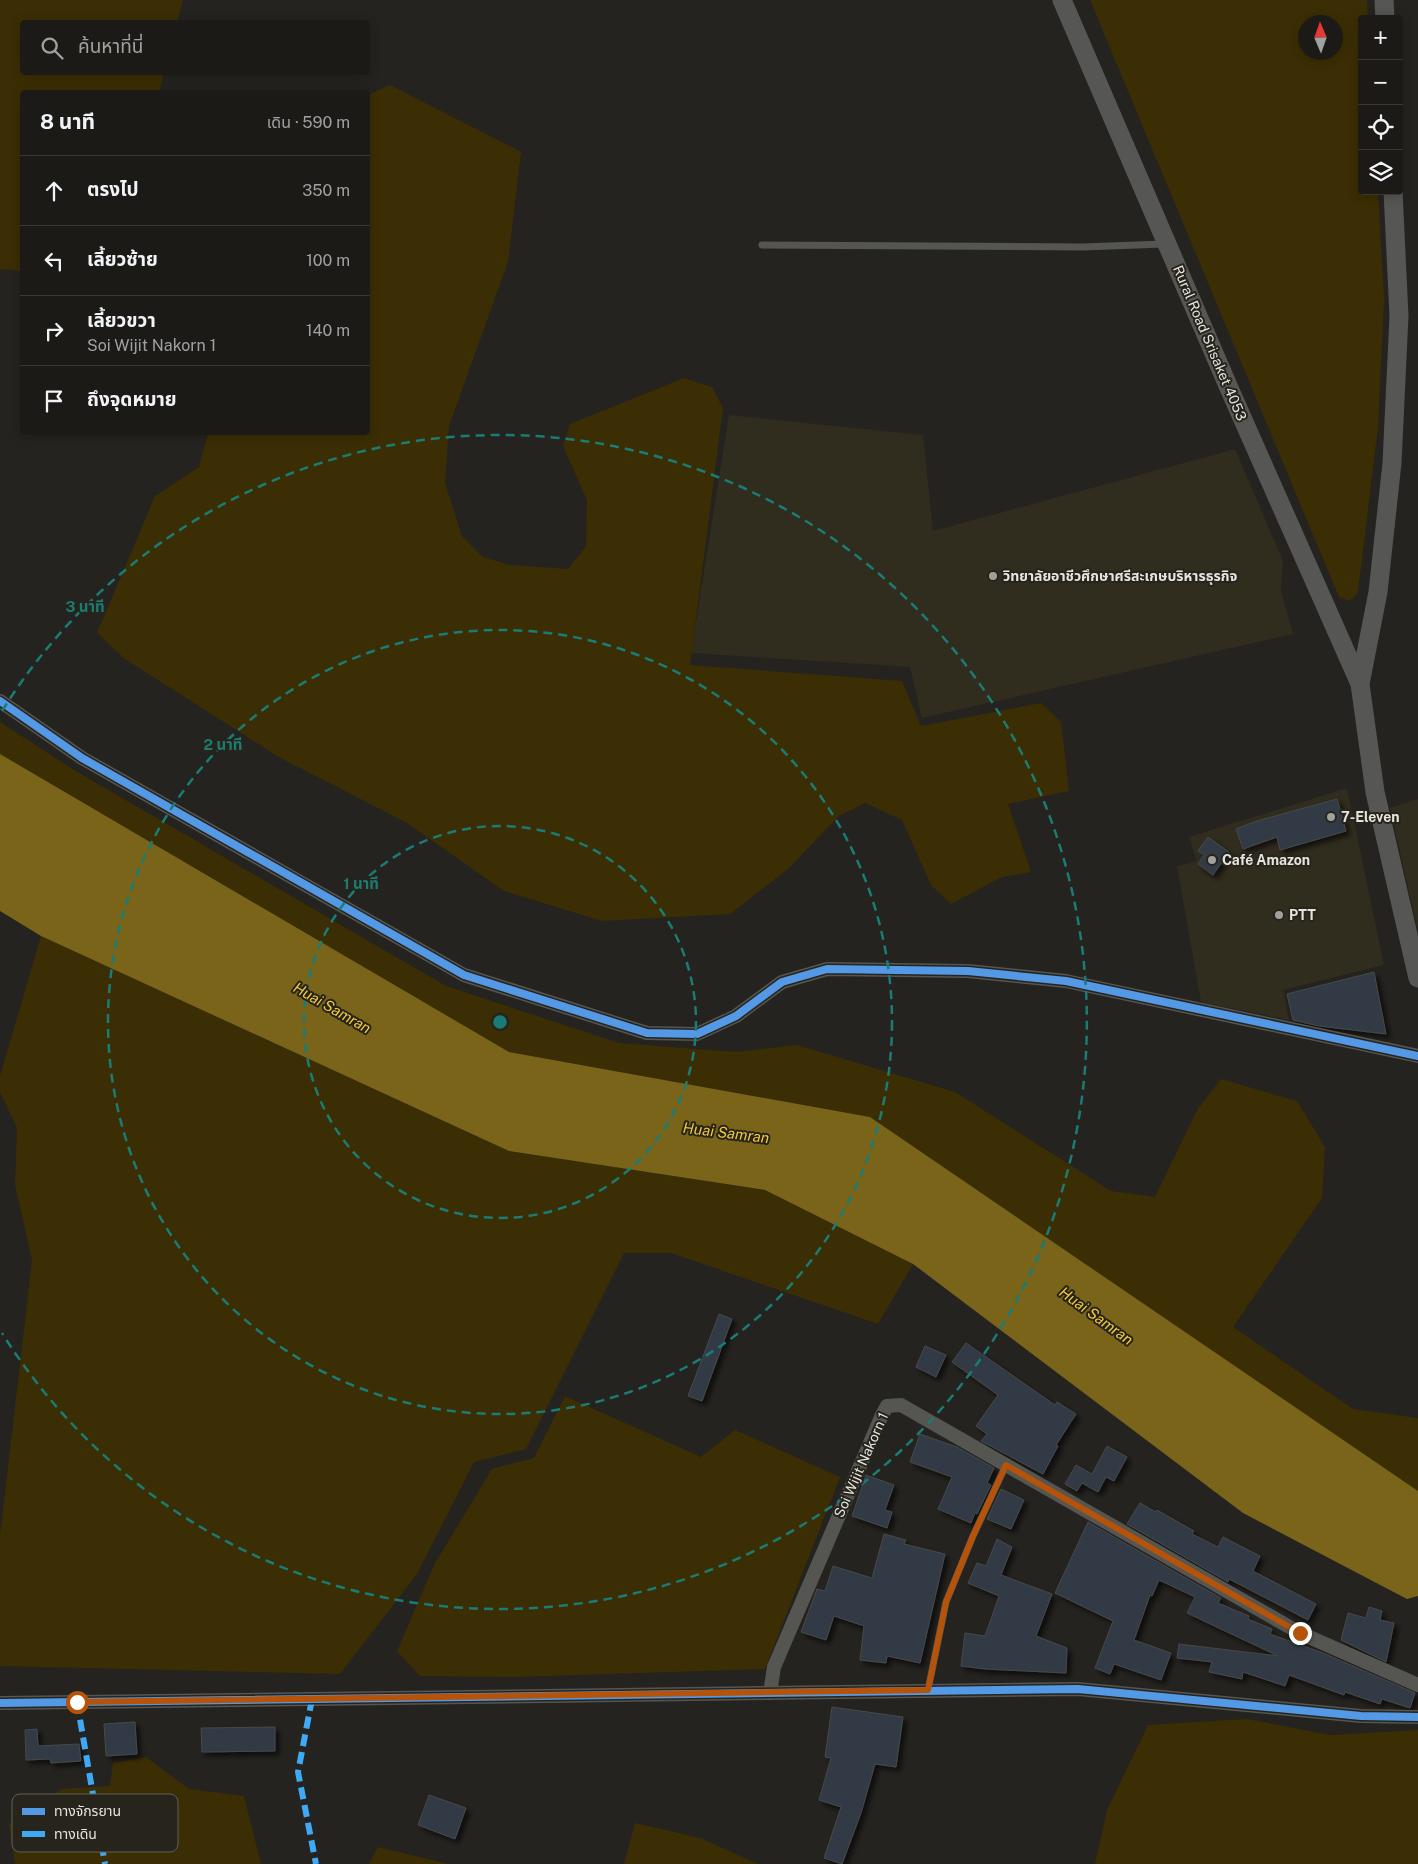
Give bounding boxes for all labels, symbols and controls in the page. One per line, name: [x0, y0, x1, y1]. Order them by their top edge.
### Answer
north arrow: [1298, 15, 1343, 60]
map controls: [1358, 15, 1403, 195]
button: +: [1358, 15, 1403, 60]
search box: [20, 20, 370, 75]
icon: search: [38, 34, 66, 62]
text: ค้นหาที่นี่: [78, 35, 143, 57]
button: −: [1358, 60, 1403, 105]
button: locate: [1358, 105, 1403, 150]
text: 8 นาที: [40, 109, 95, 134]
text: เดิน · 590 m: [267, 113, 350, 132]
button: layers: [1358, 150, 1403, 195]
icon: ahead: [40, 177, 68, 205]
text: ตรงไป: [87, 178, 139, 200]
text: 350 m: [302, 181, 350, 200]
icon: left: [40, 247, 68, 275]
text: เลี้ยวซ้าย: [87, 248, 158, 270]
text: 100 m: [306, 251, 350, 270]
street label: Rural Road Srisaket 4053: [1170, 263, 1250, 423]
text: เลี้ยวขวา: [87, 309, 156, 331]
icon: right: [40, 317, 68, 345]
text: 140 m: [306, 321, 350, 340]
text: Soi Wijit Nakorn 1: [87, 336, 216, 355]
icon: arrive: [40, 387, 68, 415]
text: ถึงจุดหมาย: [87, 388, 177, 410]
place label: วิทยาลัยอาชีวศึกษาศรีสะเกษบริหารธุรกิจ: [1003, 568, 1237, 585]
marker: วิทยาลัยอาชีวศึกษาศรีสะเกษบริหารธุรกิจ: [987, 570, 999, 582]
text: 3 นาที: [65, 598, 105, 615]
text: 2 นาที: [204, 736, 242, 753]
place label: 7-Eleven: [1341, 809, 1400, 825]
marker: 7-Eleven: [1325, 811, 1337, 823]
place label: Café Amazon: [1222, 852, 1310, 868]
marker: Café Amazon: [1206, 854, 1218, 866]
text: 1 นาที: [343, 875, 379, 892]
place label: PTT: [1289, 907, 1316, 923]
marker: PTT: [1273, 909, 1285, 921]
water label: Huai Samran: [290, 979, 374, 1037]
centre of rings: [491, 1013, 509, 1031]
water label: Huai Samran: [682, 1119, 770, 1146]
water label: Huai Samran: [1056, 1283, 1136, 1348]
street label: Soi Wijit Nakorn 1: [831, 1410, 891, 1520]
route end: [1289, 1622, 1312, 1645]
route start: [66, 1691, 89, 1714]
legend: [12, 1794, 178, 1852]
text: ทางจักรยาน: [54, 1803, 121, 1819]
text: ทางเดิน: [54, 1826, 97, 1842]

